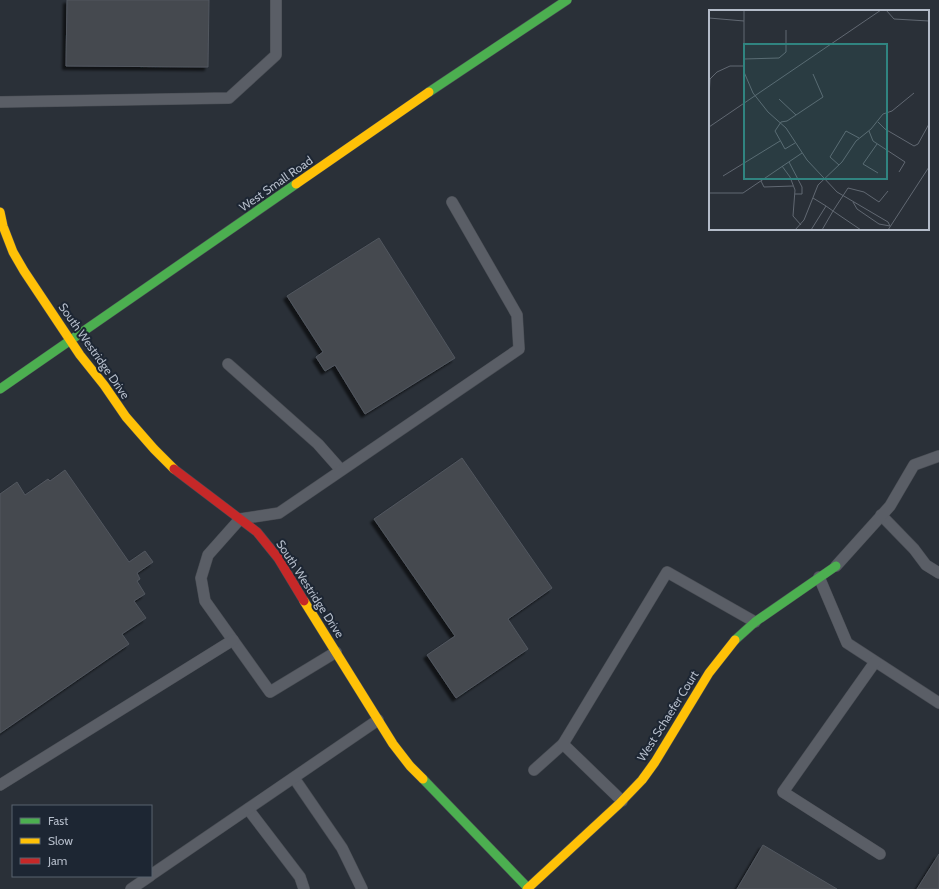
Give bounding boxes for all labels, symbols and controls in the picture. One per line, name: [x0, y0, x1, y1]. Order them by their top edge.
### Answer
inset map: [709, 10, 929, 230]
street label: West Small Road: [236, 153, 315, 215]
street label: South Westridge Drive: [56, 300, 133, 402]
street label: South Westridge Drive: [273, 537, 348, 641]
street label: West Schaefer Court: [634, 668, 702, 764]
legend: [12, 805, 152, 877]
text: Fast: [48, 813, 68, 828]
text: Slow: [48, 833, 73, 848]
text: Jam: [47, 853, 67, 868]

